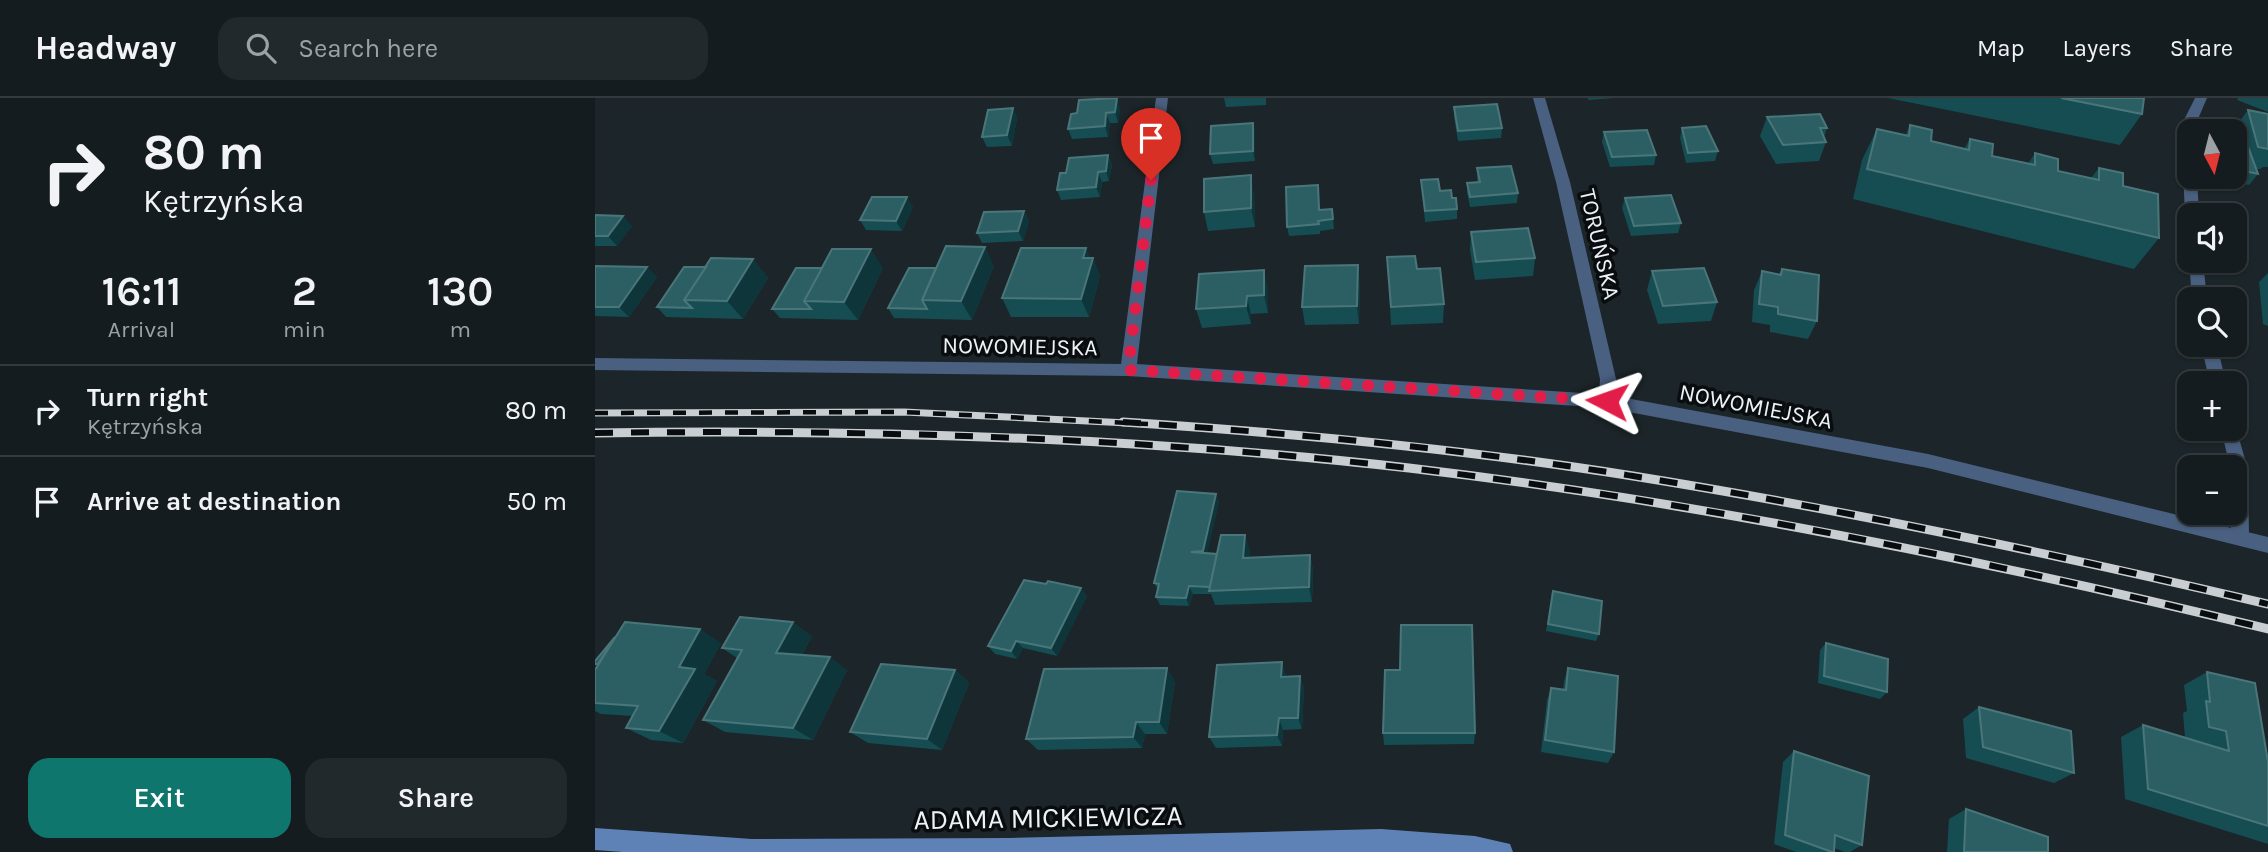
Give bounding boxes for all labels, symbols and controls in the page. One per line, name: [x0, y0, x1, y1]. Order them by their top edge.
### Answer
search box: [218, 17, 708, 80]
text: Headway: [35, 29, 176, 67]
icon: search: [242, 29, 280, 67]
text: Search here: [298, 33, 438, 64]
text: Map: [1977, 34, 2025, 62]
text: Layers: [2063, 34, 2132, 62]
text: Share: [2170, 34, 2233, 62]
pin: [1121, 108, 1181, 180]
icon: arrive: [1132, 119, 1170, 157]
north arrow: [2177, 119, 2247, 189]
map controls: [2177, 119, 2247, 525]
text: 80 m: [143, 124, 265, 181]
icon: right: [28, 126, 119, 217]
text: Kętrzyńska: [143, 183, 304, 220]
street label: TORUŃSKA: [1574, 186, 1625, 302]
button: sound: [2177, 203, 2247, 273]
text: 16:11: [102, 266, 182, 316]
text: 2: [292, 266, 317, 316]
text: 130: [427, 266, 493, 316]
button: search: [2177, 287, 2247, 357]
text: Arrival: [108, 316, 175, 343]
text: min: [283, 316, 325, 343]
text: m: [449, 316, 471, 343]
street label: NOWOMIEJSKA: [942, 332, 1098, 361]
position arrow: [1570, 364, 1644, 438]
button: +: [2177, 371, 2247, 441]
street label: NOWOMIEJSKA: [1677, 378, 1835, 435]
text: Turn right: [87, 382, 208, 413]
icon: right: [28, 392, 66, 430]
text: 80 m: [505, 395, 567, 426]
text: Kętrzyńska: [87, 413, 203, 440]
button: −: [2177, 455, 2247, 525]
icon: arrive: [28, 483, 66, 521]
text: Arrive at destination: [87, 486, 341, 517]
text: 50 m: [506, 486, 567, 517]
button: Exit: [28, 758, 291, 838]
button: Share: [305, 758, 567, 838]
street label: ADAMA MICKIEWICZA: [913, 799, 1183, 836]

